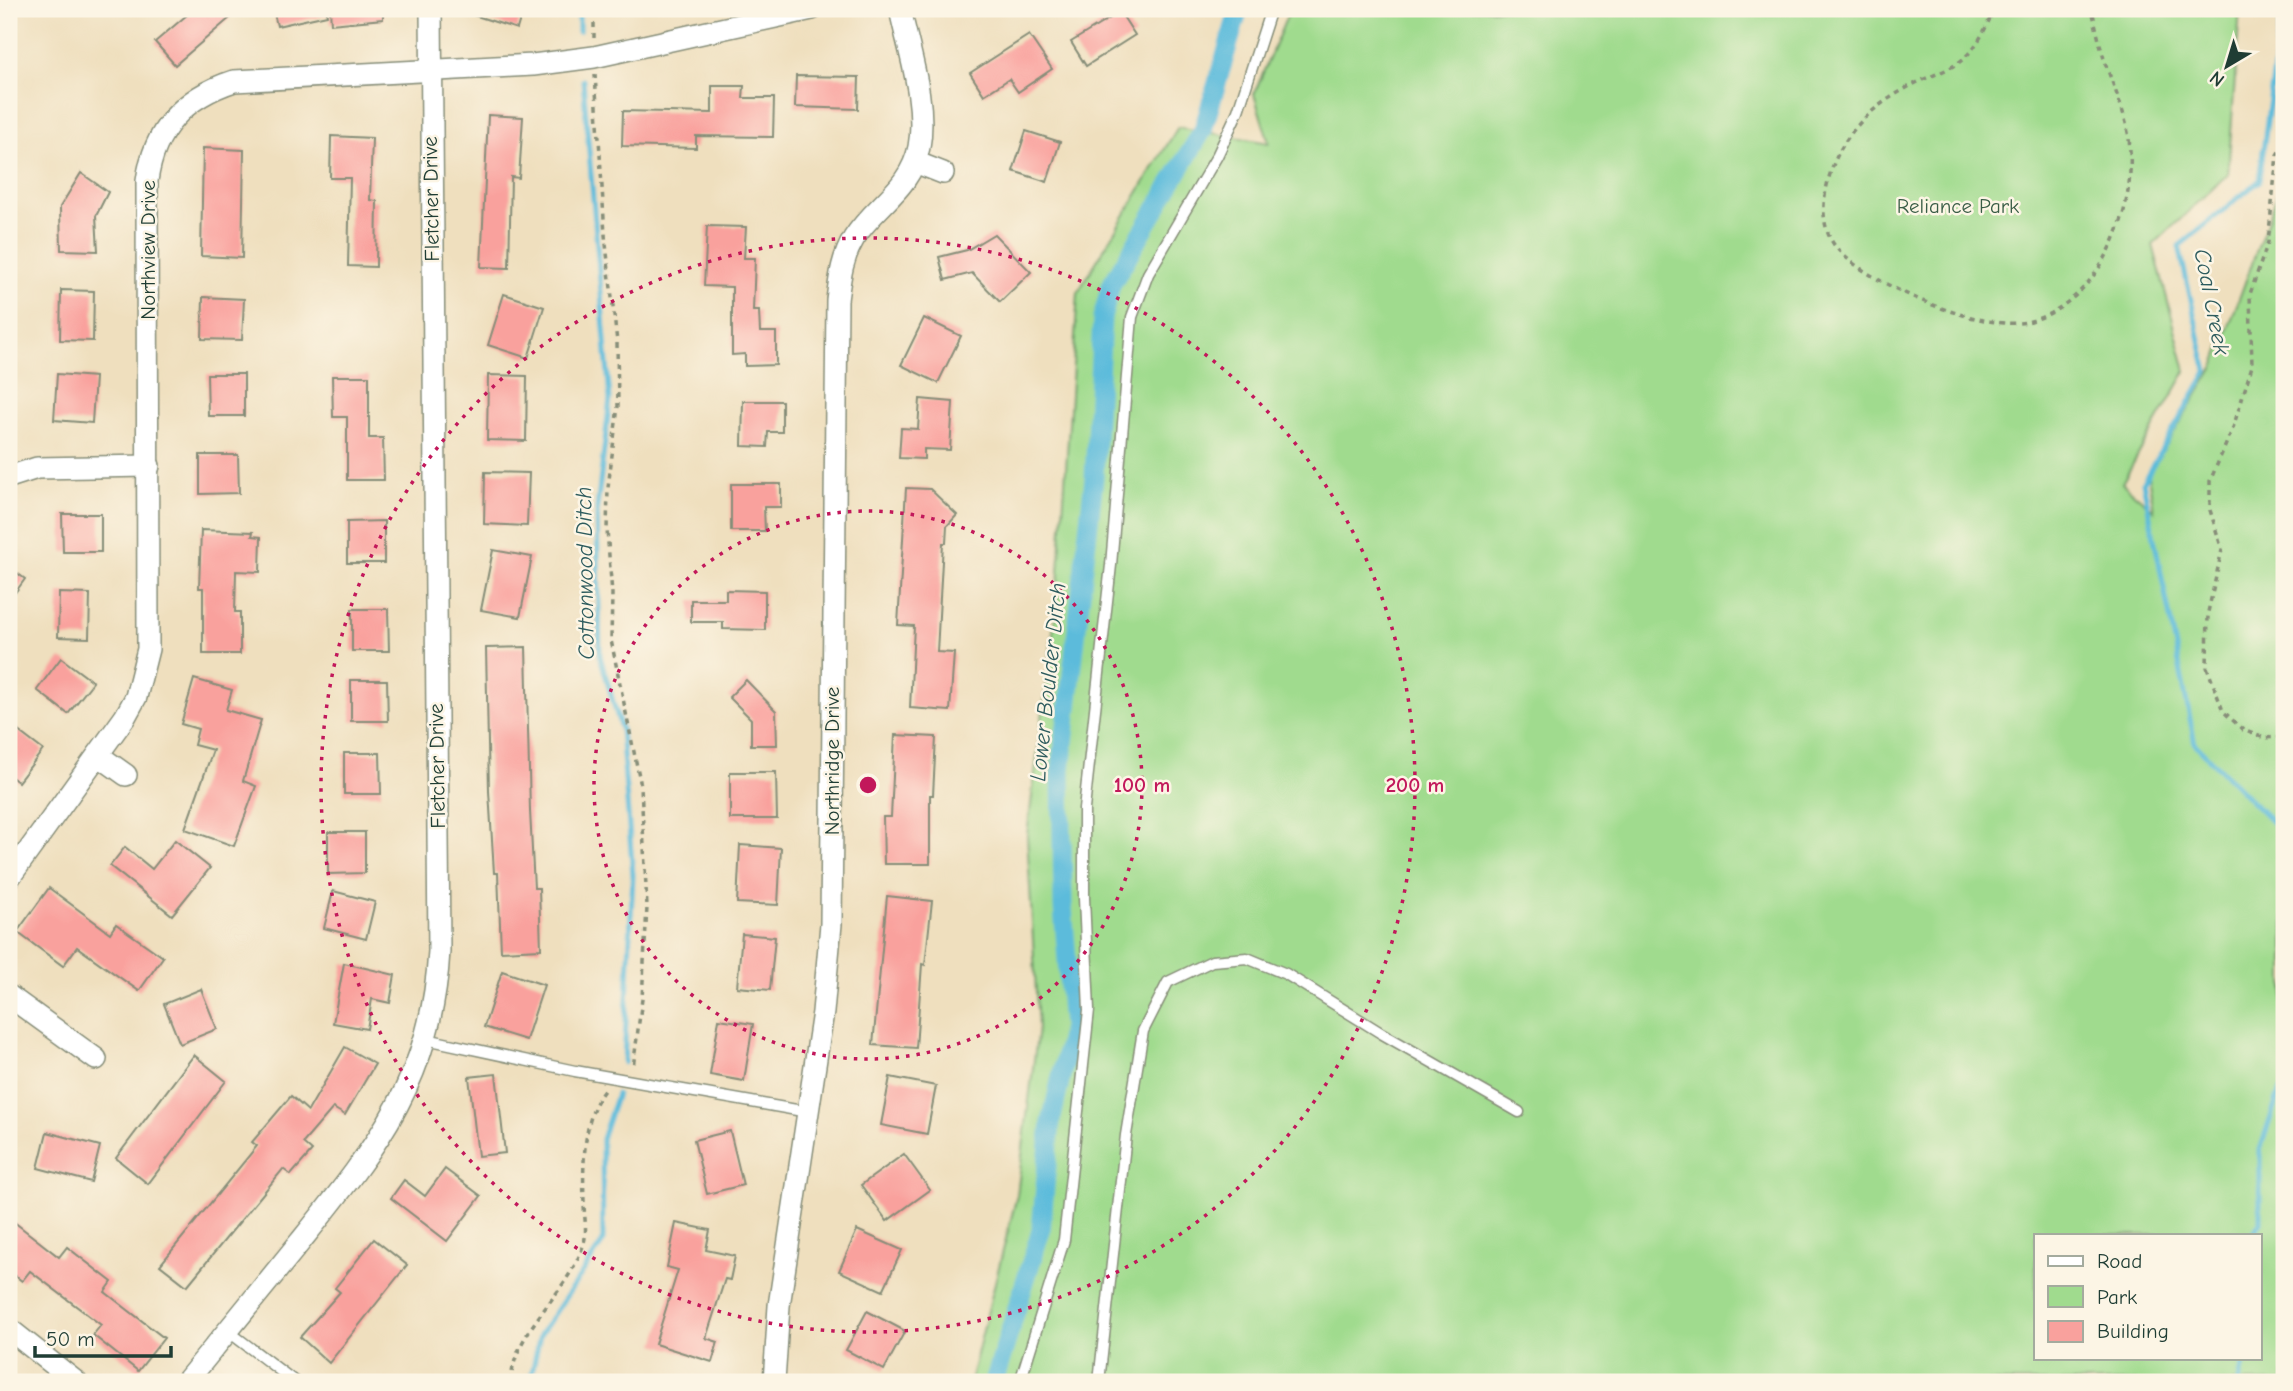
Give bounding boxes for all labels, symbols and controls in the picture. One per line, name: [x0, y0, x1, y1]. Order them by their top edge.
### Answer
north arrow: [2192, 32, 2262, 102]
text: N: [2205, 66, 2229, 91]
street label: Fletcher Drive: [418, 136, 444, 262]
street label: Northview Drive: [136, 180, 160, 320]
park label: Reliance Park: [1897, 194, 2019, 218]
water label: Coal Creek: [2188, 247, 2236, 358]
water label: Cottonwood Ditch: [570, 486, 600, 660]
water label: Lower Boulder Ditch: [1024, 581, 1072, 783]
street label: Northridge Drive: [820, 687, 844, 835]
street label: Fletcher Drive: [424, 703, 450, 829]
centre of rings: [856, 773, 880, 797]
text: 100 m: [1114, 773, 1170, 797]
text: 200 m: [1386, 773, 1444, 797]
legend: [2034, 1234, 2262, 1360]
text: Road: [2097, 1249, 2142, 1273]
text: Park: [2097, 1285, 2137, 1309]
scale bar: [35, 1314, 172, 1358]
text: Building: [2097, 1319, 2169, 1343]
text: 50 m: [46, 1327, 95, 1351]

